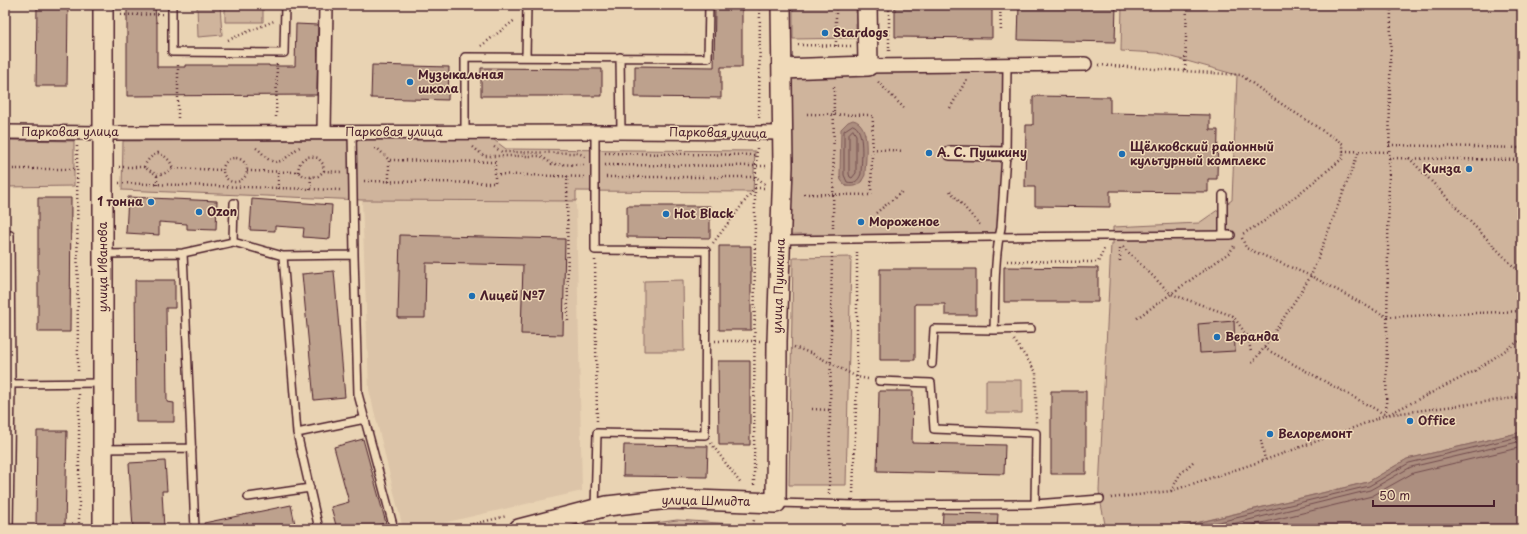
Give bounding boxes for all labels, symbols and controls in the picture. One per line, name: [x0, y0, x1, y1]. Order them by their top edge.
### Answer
place label: Stardogs: [833, 23, 888, 41]
marker: Stardogs: [820, 28, 830, 38]
place label: Музыкальная школа: [418, 65, 504, 97]
marker: Музыкальная школа: [405, 77, 415, 87]
street label: Парковая улица: [21, 122, 119, 140]
street label: Парковая улица: [345, 122, 443, 140]
street label: Парковая улица: [669, 122, 767, 142]
place label: Щёлковский районный культурный комплекс: [1130, 137, 1274, 169]
place label: А. С. Пушкину: [937, 143, 1027, 161]
marker: А. С. Пушкину: [924, 148, 934, 158]
marker: Щёлковский районный культурный комплекс: [1117, 149, 1127, 159]
place label: Кинза: [1423, 159, 1461, 177]
marker: Кинза: [1464, 164, 1474, 174]
place label: 1 тонна: [97, 192, 143, 210]
marker: 1 тонна: [146, 197, 156, 207]
place label: Ozon: [207, 202, 237, 220]
place label: Hot Black: [674, 204, 734, 222]
marker: Ozon: [194, 207, 204, 217]
marker: Hot Black: [661, 209, 671, 219]
place label: Мороженое: [869, 212, 940, 230]
marker: Мороженое: [856, 217, 866, 227]
street label: улица Иванова: [93, 221, 111, 312]
street label: улица Пушкина: [767, 238, 789, 334]
place label: Лицей №7: [480, 286, 545, 304]
marker: Лицей №7: [467, 291, 477, 301]
place label: Веранда: [1225, 327, 1279, 345]
marker: Веранда: [1212, 332, 1222, 342]
place label: Office: [1418, 411, 1456, 429]
marker: Office: [1405, 416, 1415, 426]
place label: Велоремонт: [1278, 424, 1353, 442]
marker: Велоремонт: [1265, 429, 1275, 439]
scale bar: [1373, 482, 1494, 508]
text: 50 m: [1379, 486, 1410, 504]
street label: улица Шмидта: [661, 490, 751, 510]

